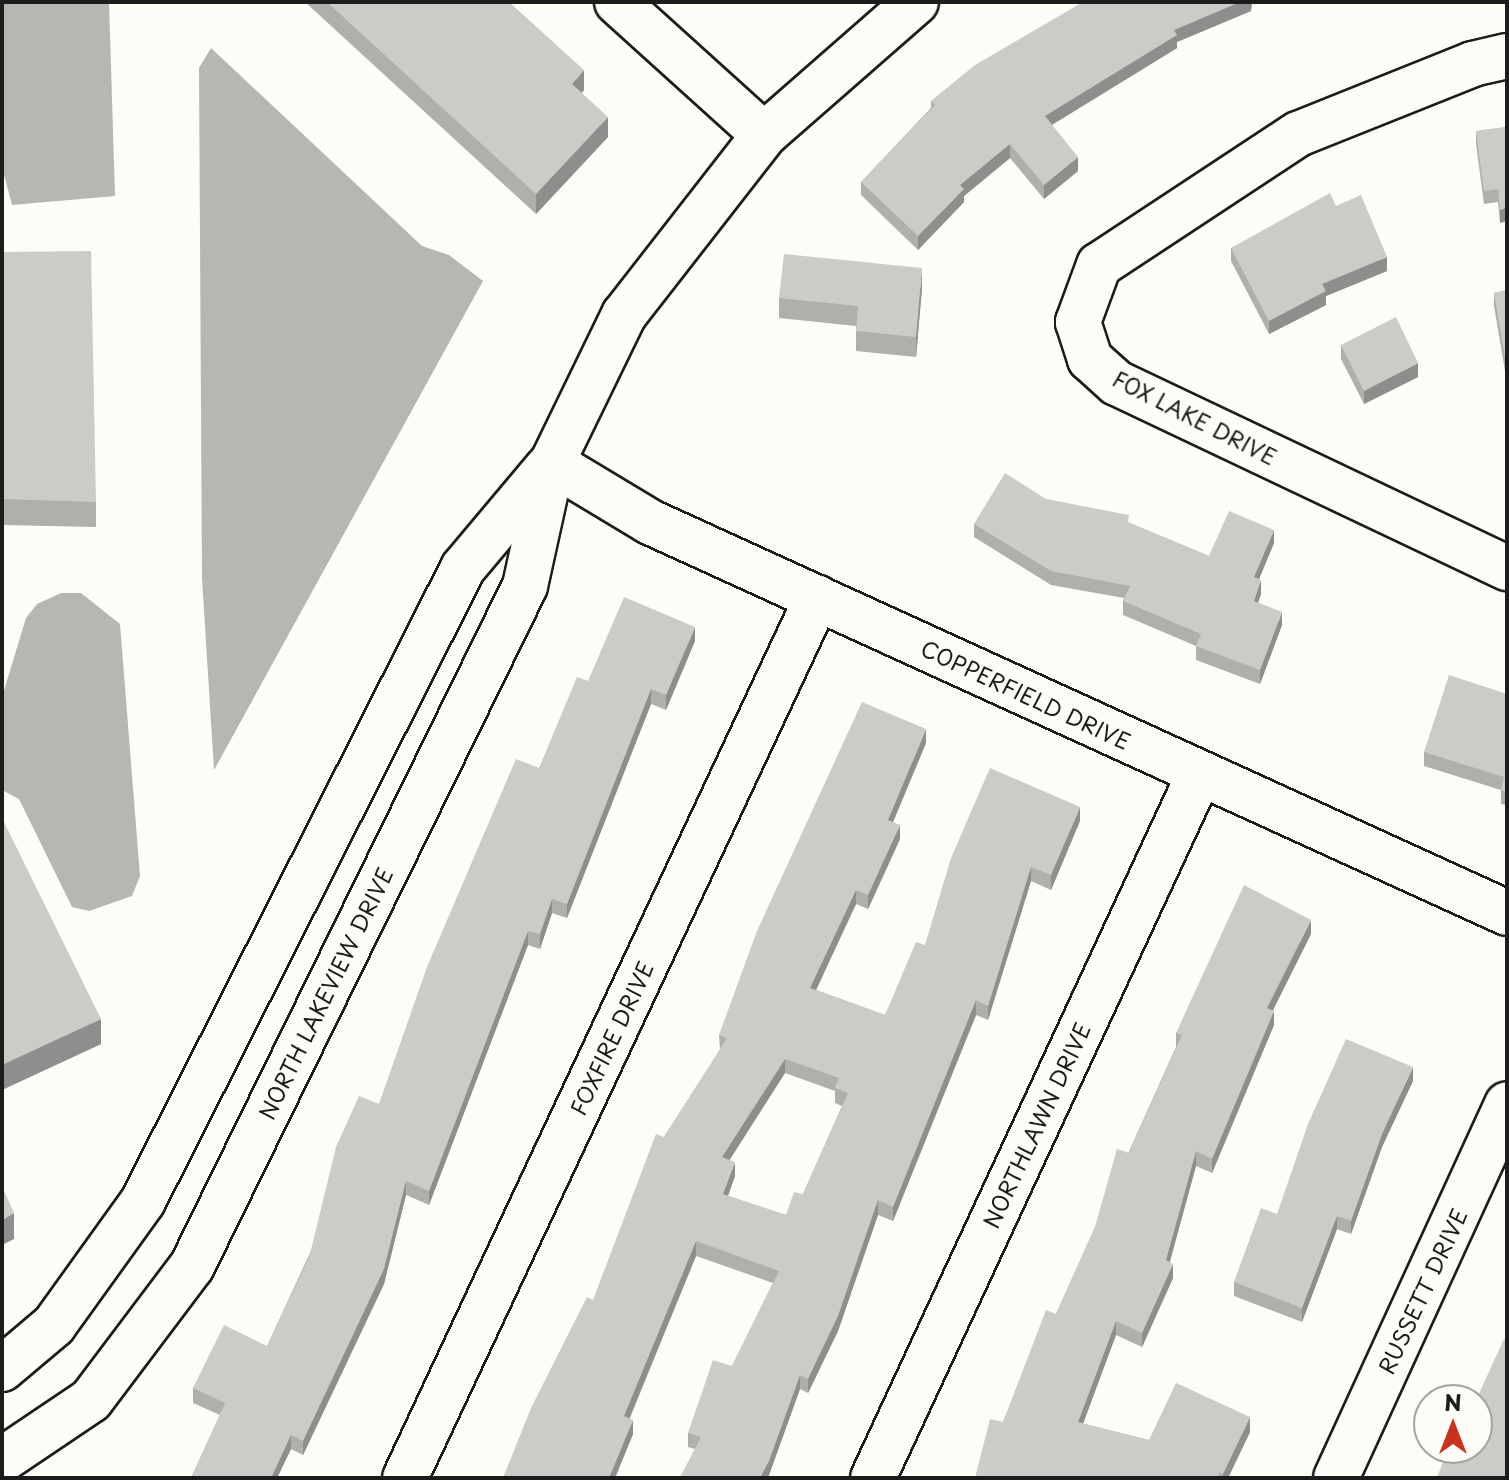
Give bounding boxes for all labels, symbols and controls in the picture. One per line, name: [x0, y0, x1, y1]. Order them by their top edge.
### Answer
street label: FOX LAKE DRIVE: [1107, 364, 1283, 470]
street label: COPPERFIELD DRIVE: [917, 634, 1135, 754]
street label: NORTH LAKEVIEW DRIVE: [252, 862, 398, 1124]
street label: FOXFIRE DRIVE: [564, 957, 658, 1119]
street label: NORTHLAWN DRIVE: [977, 1018, 1095, 1232]
street label: RUSSETT DRIVE: [1372, 1205, 1472, 1377]
north arrow: [1413, 1384, 1493, 1464]
text: N: [1444, 1385, 1462, 1418]

